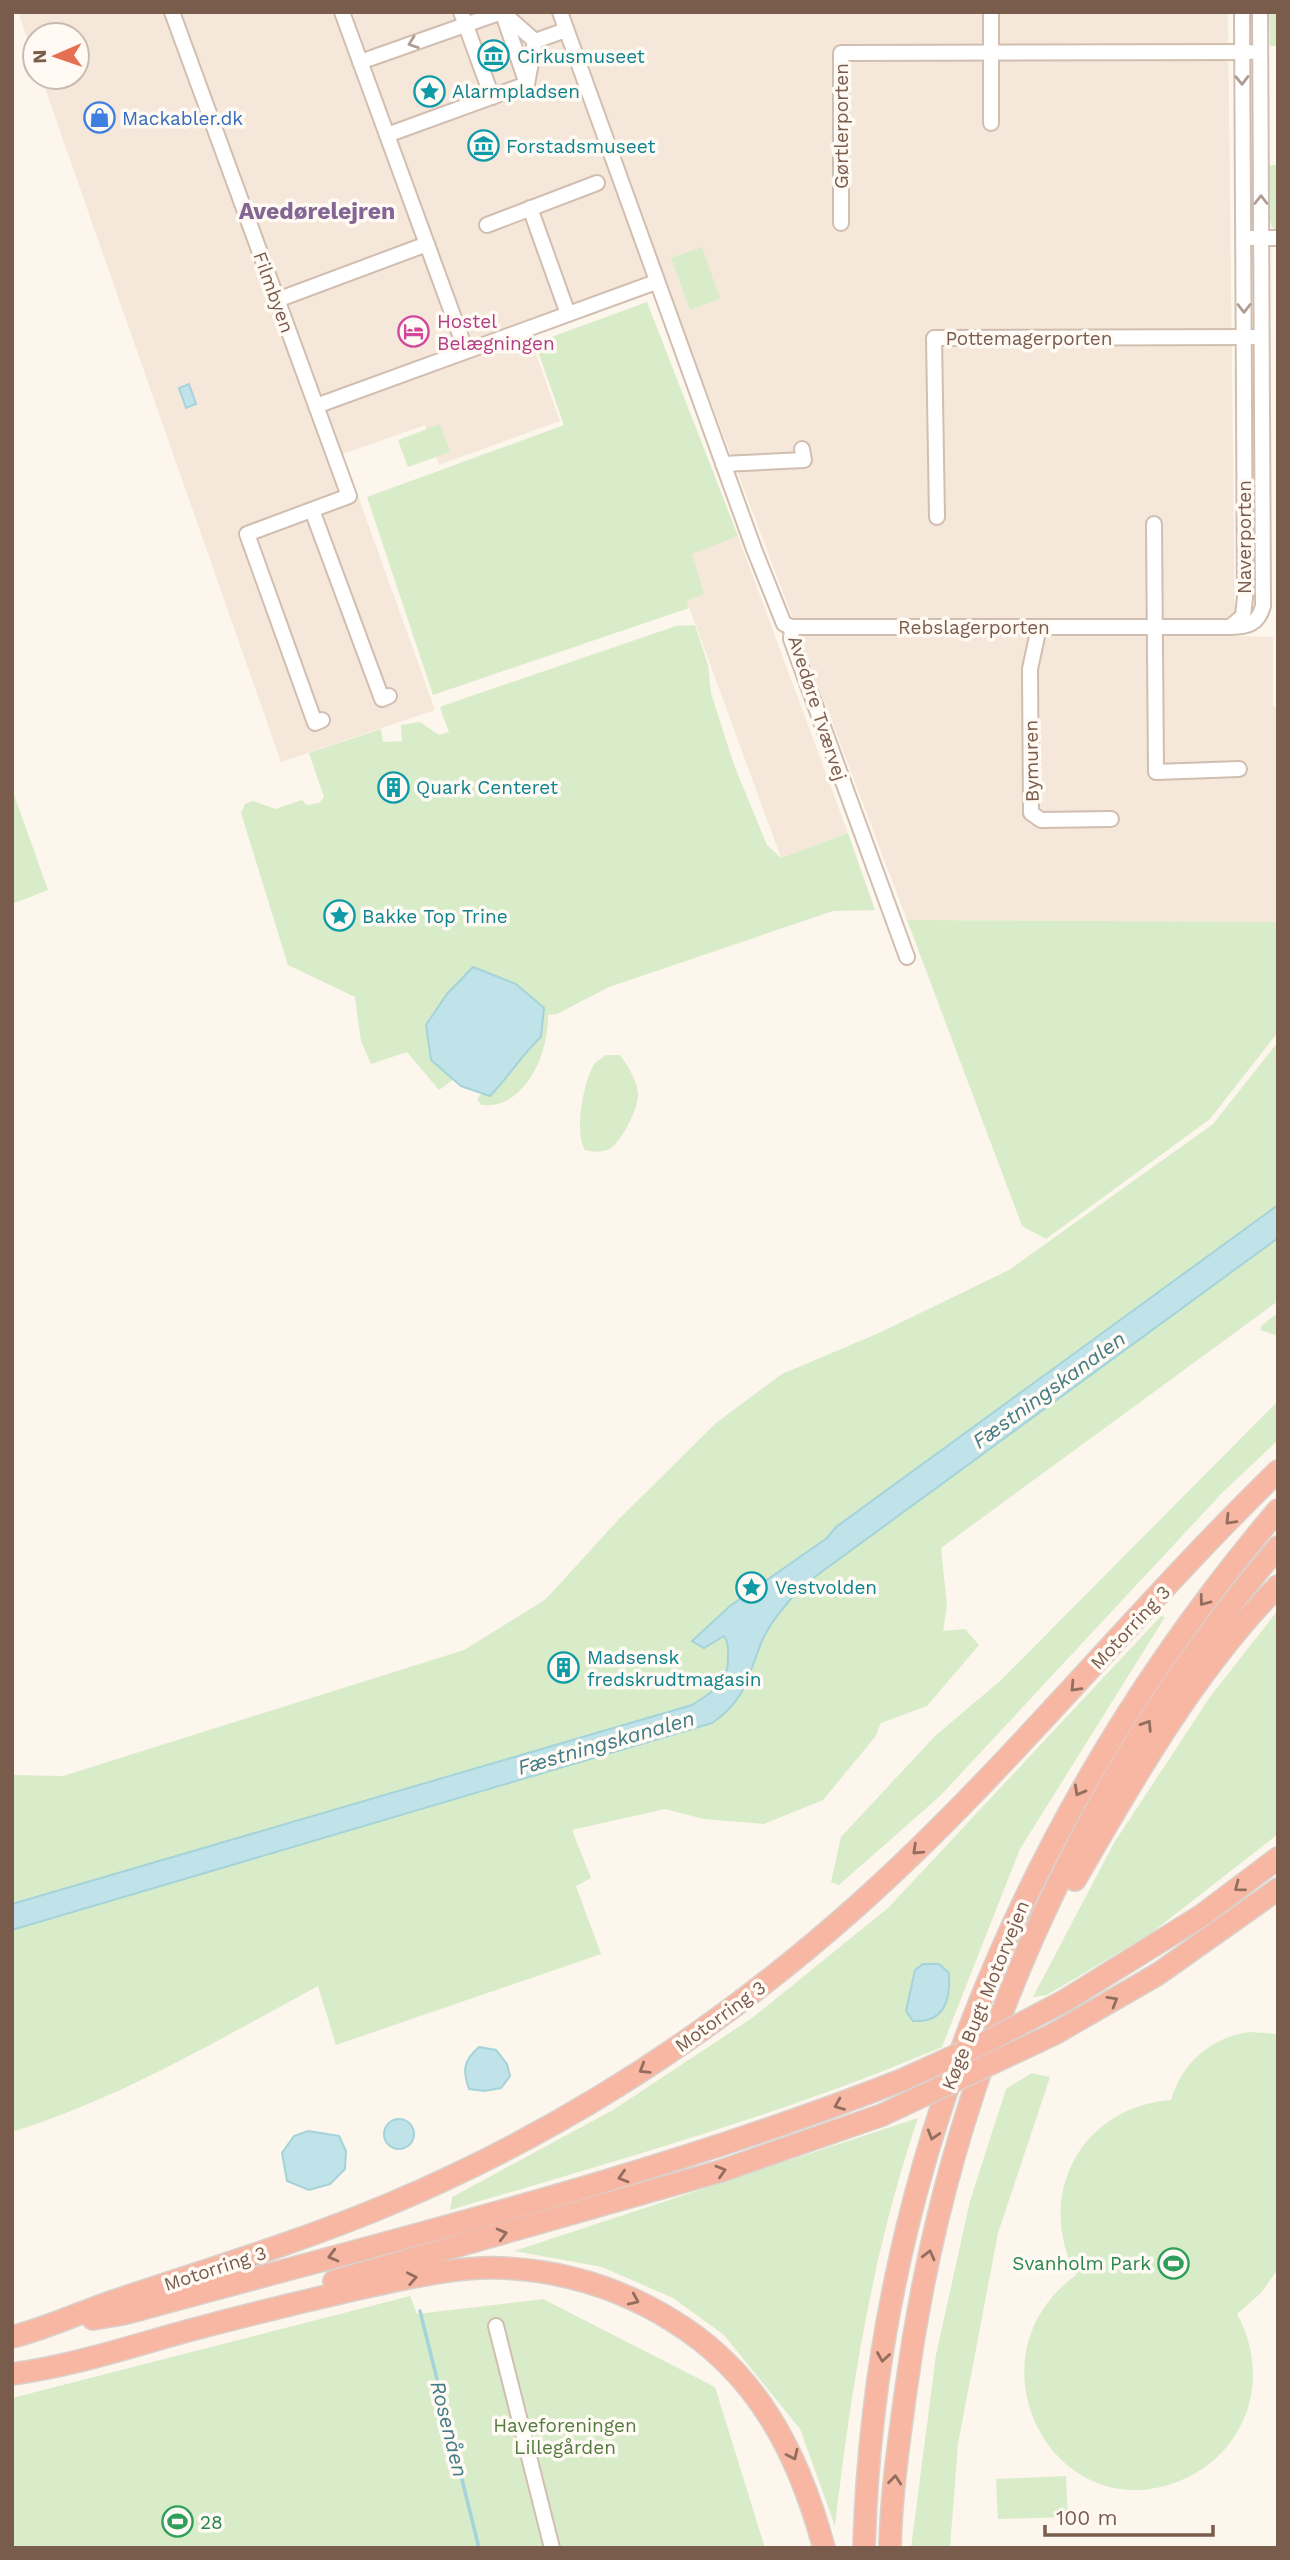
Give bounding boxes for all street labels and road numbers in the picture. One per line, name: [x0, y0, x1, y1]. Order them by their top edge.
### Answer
street label: Gørtlerporten: [830, 63, 853, 189]
street label: Filmbyen: [248, 248, 299, 336]
street label: Pottemagerporten: [945, 327, 1113, 350]
street label: Naverporten: [1233, 480, 1256, 594]
street label: Rebslagerporten: [898, 616, 1050, 639]
street label: Avedøre Tværvej: [783, 633, 852, 784]
street label: Bymuren: [1019, 720, 1044, 802]
street label: Motorring 3: [1086, 1580, 1175, 1674]
street label: Køge Bugt Motorvejen: [937, 1897, 1034, 2093]
street label: Motorring 3: [670, 1976, 770, 2057]
street label: Motorring 3: [161, 2241, 269, 2296]

